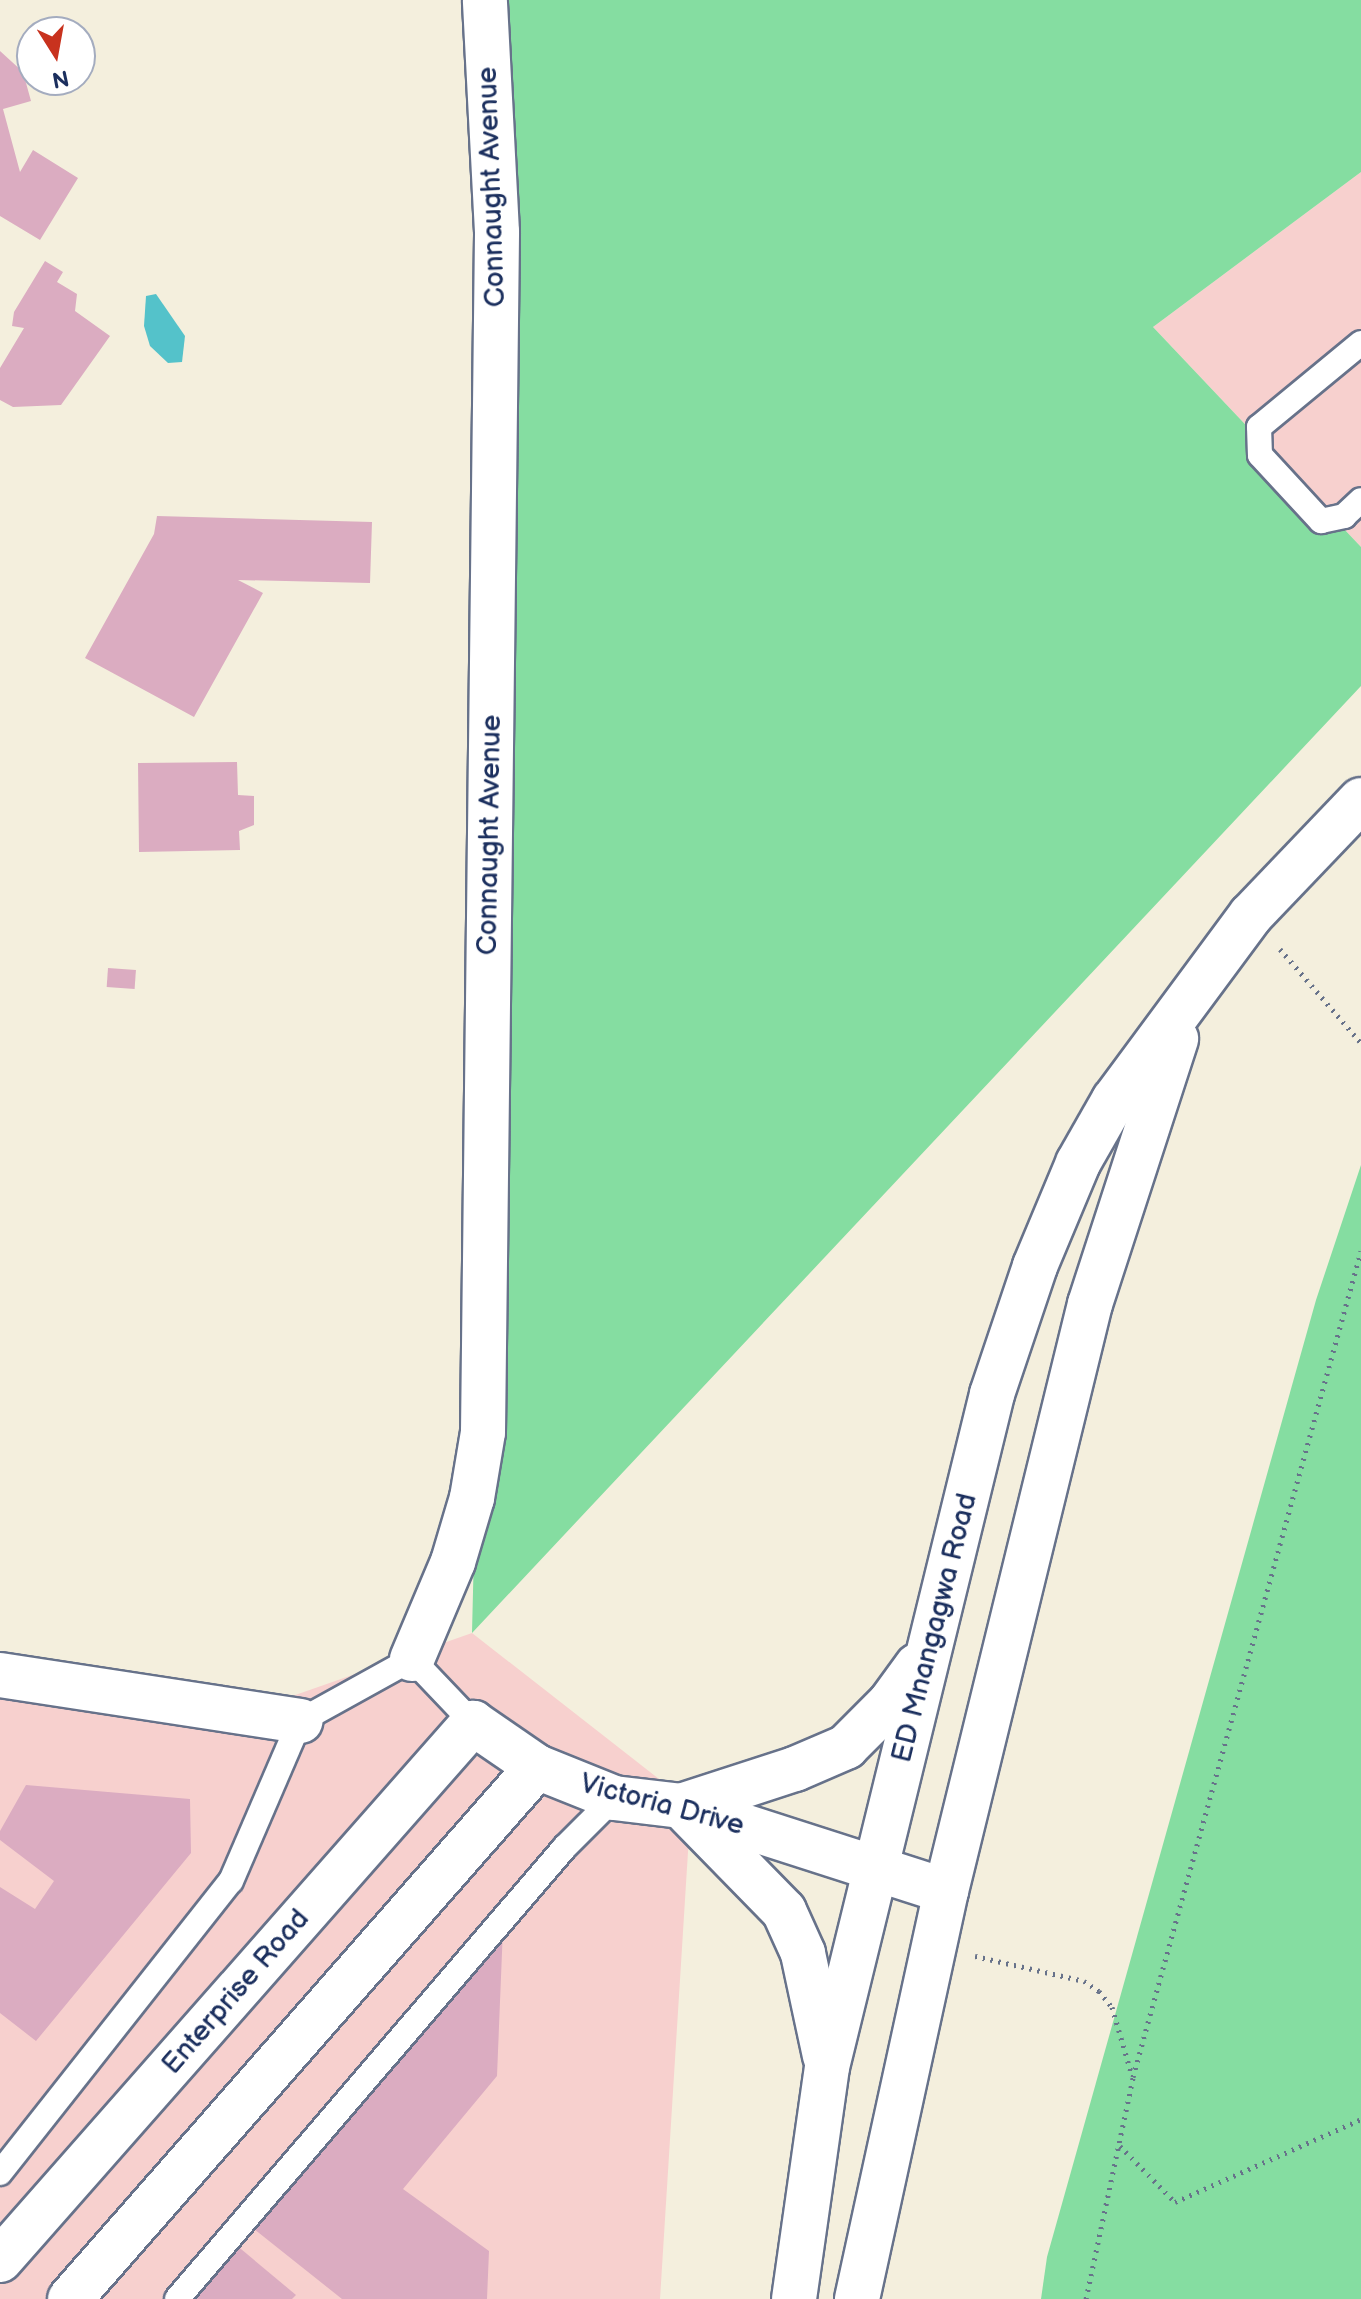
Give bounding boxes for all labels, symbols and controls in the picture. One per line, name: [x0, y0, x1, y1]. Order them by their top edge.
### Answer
north arrow: [16, 16, 96, 96]
text: N: [50, 63, 71, 93]
street label: Connaught Avenue: [471, 66, 513, 308]
street label: Connaught Avenue: [471, 714, 509, 956]
street label: ED Mnangagwa Road: [885, 1490, 985, 1766]
street label: Victoria Drive: [576, 1767, 748, 1843]
street label: Enterprise Road: [155, 1903, 317, 2081]

